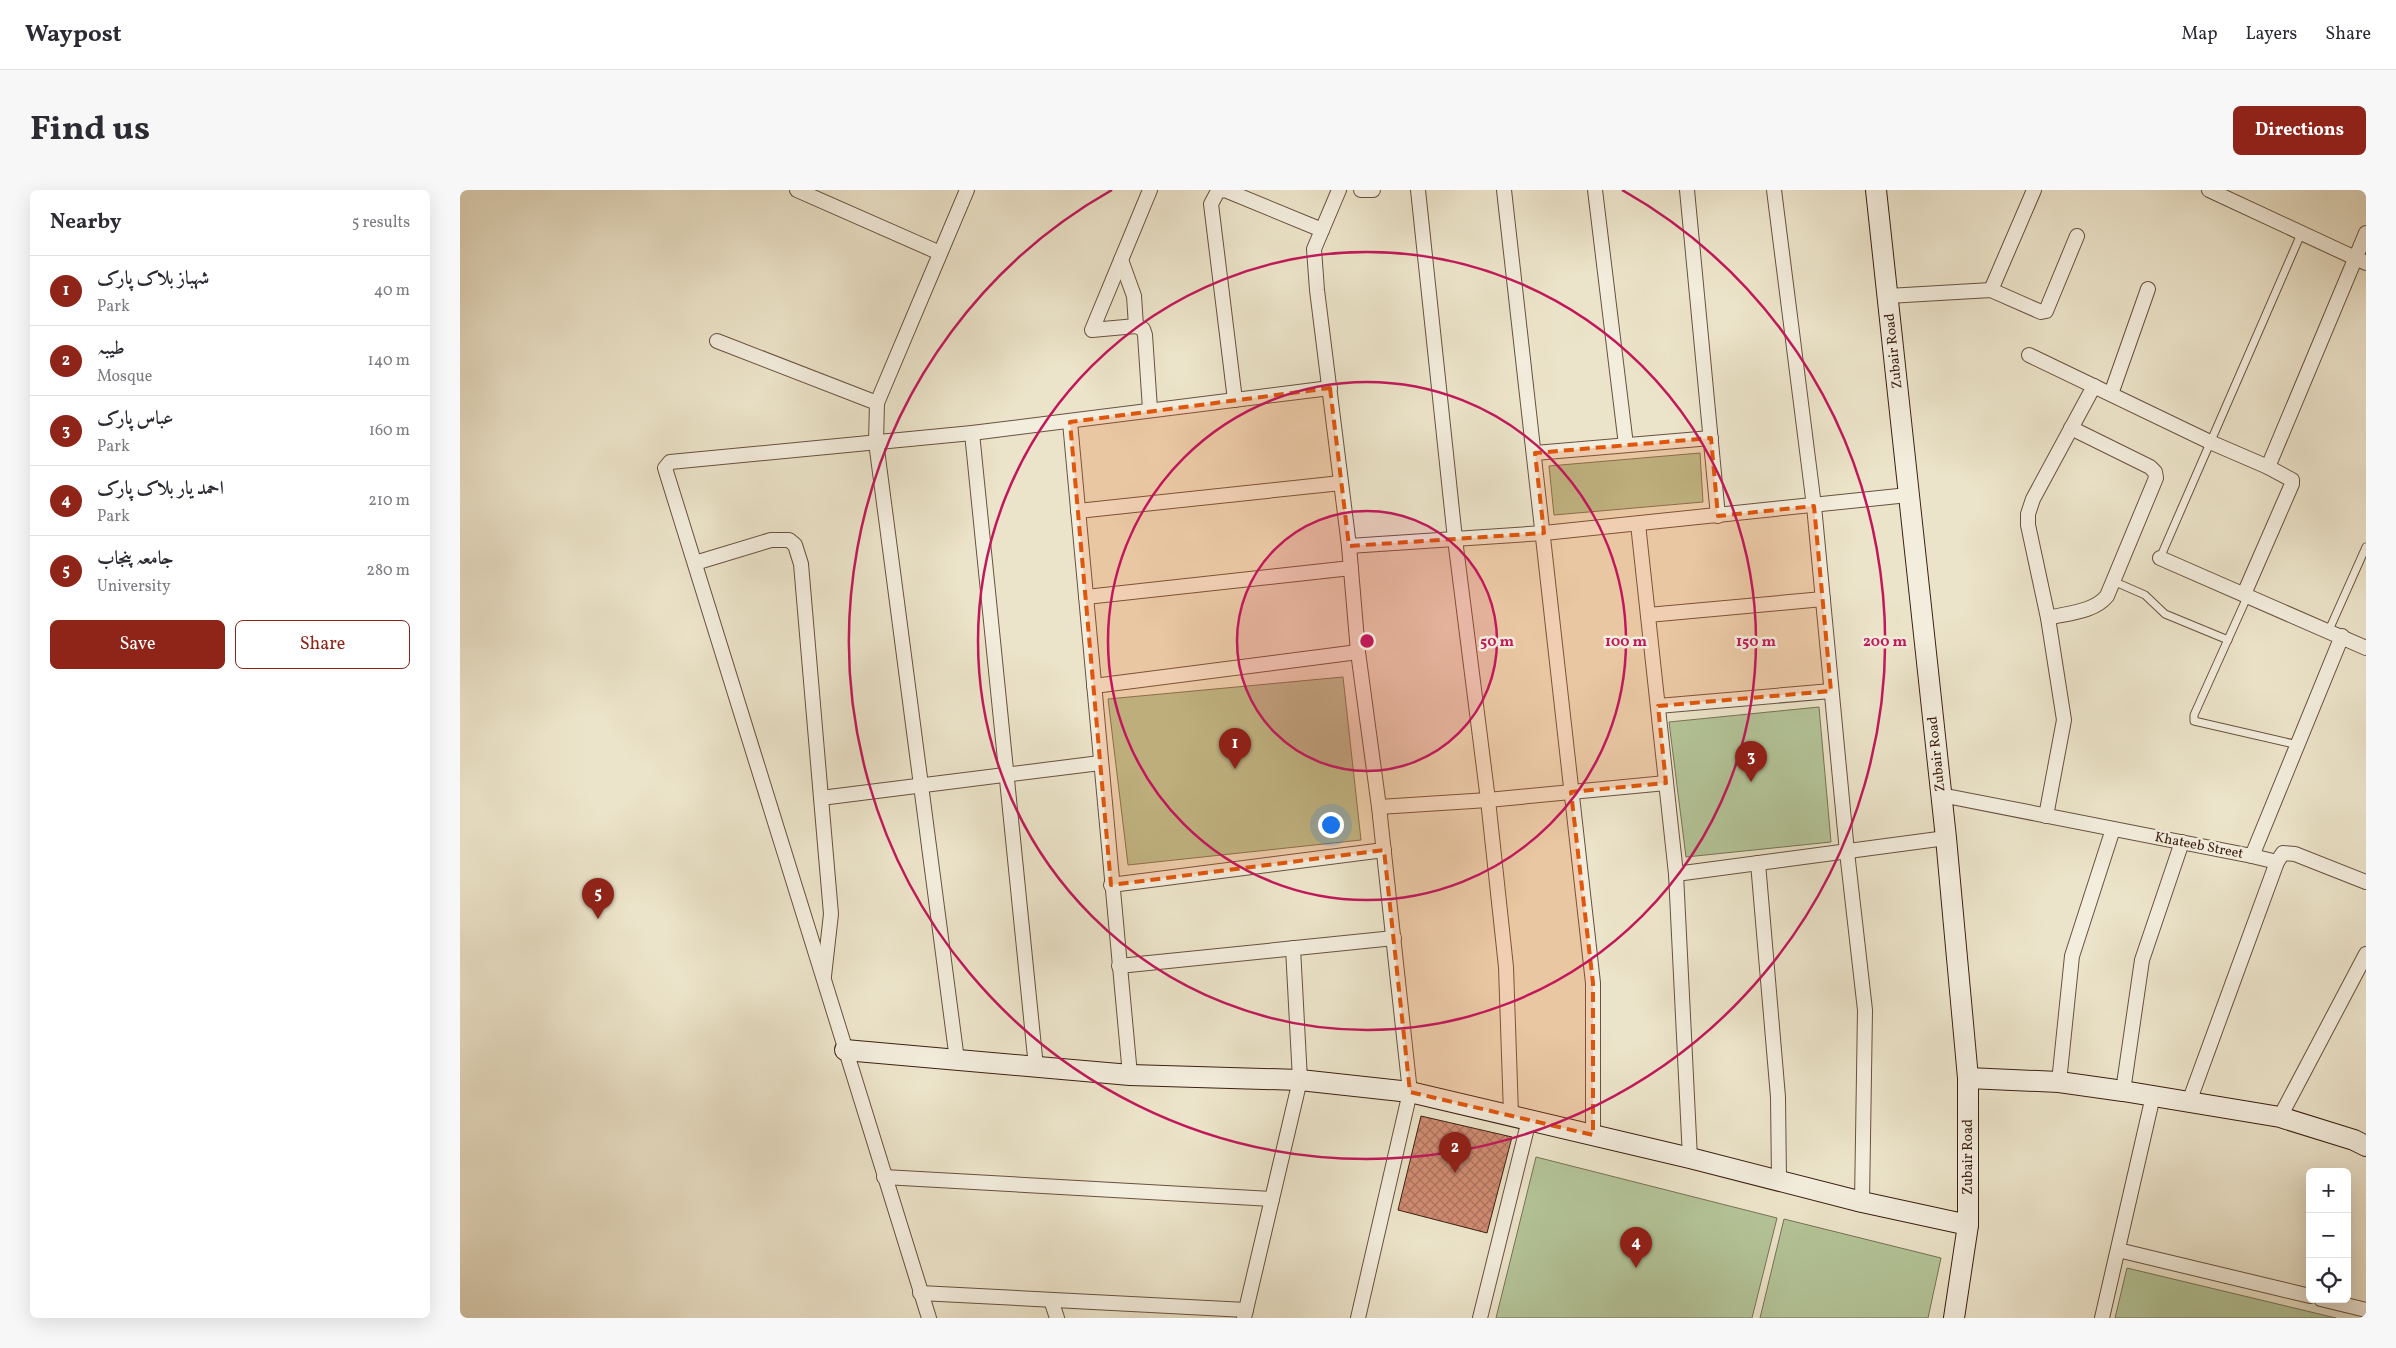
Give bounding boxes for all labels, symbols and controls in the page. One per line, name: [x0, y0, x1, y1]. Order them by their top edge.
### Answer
text: Waypost: [25, 18, 122, 52]
text: Map: [2181, 22, 2217, 47]
text: Layers: [2245, 22, 2297, 47]
text: Share: [2325, 22, 2371, 47]
text: Find us: [30, 106, 150, 154]
button: Directions: [2233, 106, 2366, 155]
text: Nearby: [50, 208, 121, 237]
text: 5 results: [352, 212, 410, 234]
text: شہباز بلاک پارک: [97, 266, 209, 292]
text: 1: [63, 280, 69, 302]
text: 40 m: [374, 280, 410, 302]
text: Park: [97, 296, 130, 318]
street label: Zubair Road: [1881, 312, 1907, 390]
text: طیبہ: [97, 336, 125, 362]
text: 2: [62, 350, 70, 372]
text: 140 m: [368, 350, 410, 372]
text: Mosque: [97, 366, 152, 388]
text: عباس پارک: [97, 406, 173, 432]
text: 3: [62, 420, 70, 442]
text: 160 m: [369, 420, 410, 442]
text: Park: [97, 436, 130, 458]
text: احمد یار بلاک پارک: [97, 476, 224, 502]
text: 4: [61, 490, 71, 512]
text: 210 m: [368, 490, 410, 512]
text: Park: [97, 506, 130, 528]
text: جامعہ پنجاب: [97, 546, 174, 572]
text: 5: [62, 560, 70, 582]
text: 280 m: [366, 560, 410, 582]
text: University: [97, 576, 171, 598]
button: Save: [50, 620, 225, 669]
button: Share: [235, 620, 410, 669]
centre of rings: [1358, 632, 1376, 650]
text: 50 m: [1480, 632, 1514, 653]
text: 100 m: [1605, 632, 1648, 653]
text: 150 m: [1736, 632, 1776, 653]
text: 200 m: [1863, 632, 1907, 653]
street label: Zubair Road: [1924, 715, 1950, 793]
pin: 1: [1219, 728, 1251, 769]
pin: 3: [1735, 741, 1767, 782]
your location: [1318, 812, 1344, 838]
street label: Khateeb Street: [2153, 828, 2245, 864]
pin: 5: [582, 878, 614, 919]
street label: Zubair Road: [1959, 1119, 1978, 1195]
pin: 2: [1439, 1132, 1471, 1173]
map controls: [2306, 1168, 2351, 1303]
button: +: [2306, 1168, 2351, 1213]
button: −: [2306, 1213, 2351, 1258]
pin: 4: [1620, 1227, 1652, 1268]
button: locate: [2306, 1258, 2351, 1303]

